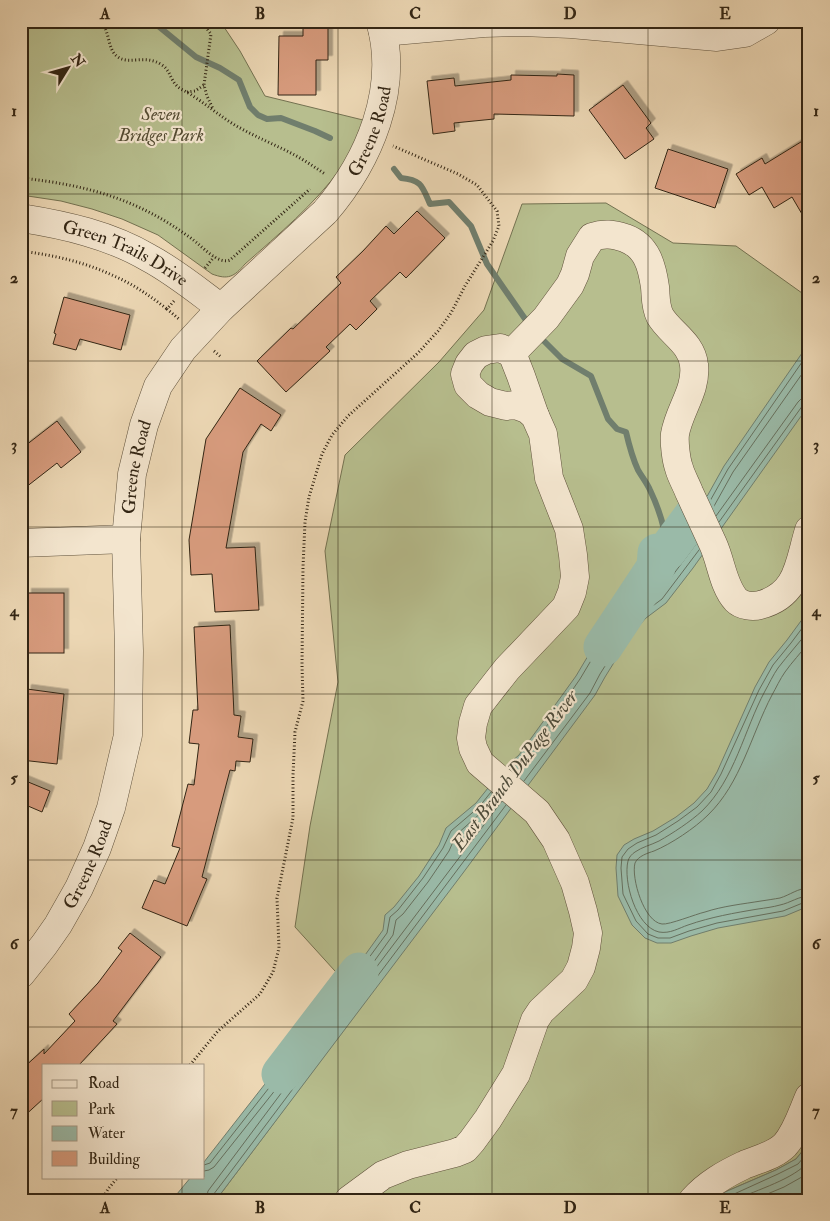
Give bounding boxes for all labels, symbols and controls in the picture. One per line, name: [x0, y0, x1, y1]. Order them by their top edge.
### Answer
text: A: [99, 4, 111, 24]
text: B: [255, 4, 265, 24]
text: C: [409, 4, 421, 24]
text: D: [563, 4, 577, 24]
text: E: [719, 4, 731, 24]
north arrow: [42, 42, 92, 92]
text: N: [67, 50, 89, 71]
street label: Greene Road: [343, 85, 397, 181]
text: 1: [11, 101, 17, 121]
text: 1: [813, 101, 819, 121]
park label: Seven Bridges Park: [117, 103, 204, 147]
street label: Green Trails Drive: [60, 215, 193, 292]
text: 2: [10, 268, 18, 288]
text: 2: [812, 268, 820, 288]
street label: Greene Road: [117, 417, 157, 515]
text: 3: [11, 435, 17, 455]
text: 3: [813, 435, 819, 455]
text: 4: [9, 601, 20, 621]
text: 4: [811, 601, 822, 621]
water label: East Branch DuPage River: [445, 685, 584, 857]
text: 5: [10, 768, 18, 788]
text: 5: [812, 768, 820, 788]
street label: Greene Road: [58, 817, 118, 914]
text: 6: [10, 934, 20, 954]
text: 6: [812, 934, 822, 954]
legend: [42, 1064, 205, 1178]
text: Road: [88, 1074, 120, 1093]
text: Park: [88, 1100, 115, 1119]
text: 7: [10, 1101, 18, 1121]
text: 7: [812, 1101, 820, 1121]
text: Water: [87, 1124, 125, 1143]
text: Building: [88, 1150, 140, 1169]
text: A: [99, 1198, 111, 1218]
text: B: [255, 1198, 265, 1218]
text: C: [409, 1198, 421, 1218]
text: D: [563, 1198, 577, 1218]
text: E: [719, 1198, 731, 1218]

